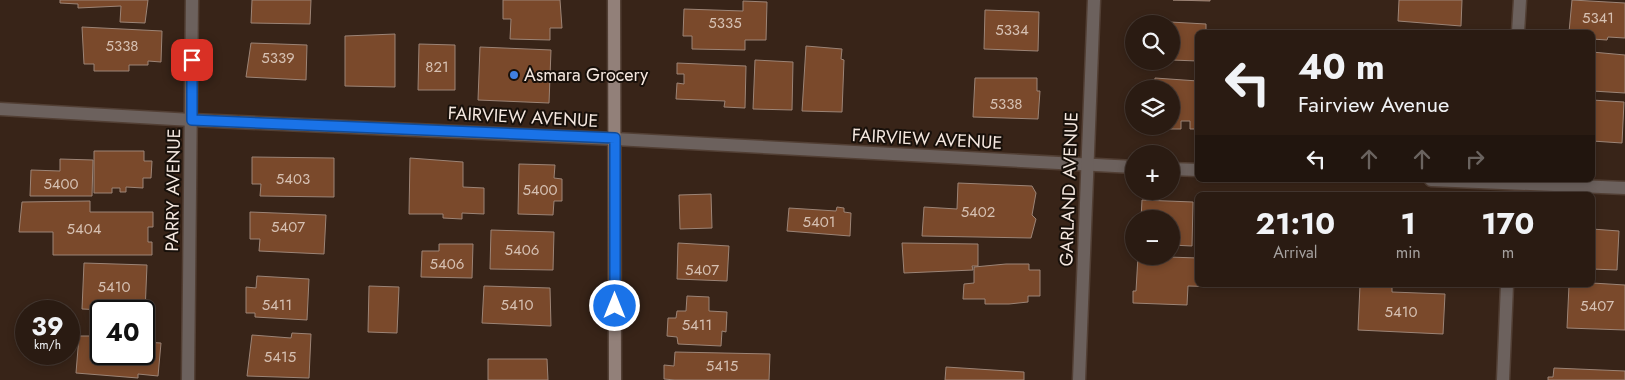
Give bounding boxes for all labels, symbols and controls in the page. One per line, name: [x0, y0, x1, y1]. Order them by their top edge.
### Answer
house number: 5341: [1582, 7, 1614, 29]
house number: 5335: [708, 12, 742, 34]
map controls: [1125, 15, 1180, 265]
button: search: [1125, 15, 1180, 70]
house number: 5334: [995, 19, 1029, 41]
house number: 5338: [105, 35, 139, 57]
pin: [171, 39, 213, 81]
text: 40 m: [1298, 42, 1385, 92]
icon: arrive: [178, 46, 206, 74]
house number: 5339: [261, 47, 295, 69]
icon: left: [1215, 50, 1280, 115]
house number: 821: [425, 56, 449, 78]
place label: Asmara Grocery: [524, 62, 648, 88]
marker: Asmara Grocery: [508, 69, 520, 81]
button: layers: [1125, 80, 1180, 135]
text: Fairview Avenue: [1298, 88, 1449, 120]
house number: 5338: [989, 93, 1023, 115]
street label: FAIRVIEW AVENUE: [447, 100, 599, 134]
street label: GARLAND AVENUE: [1053, 111, 1085, 267]
street label: FAIRVIEW AVENUE: [851, 122, 1003, 156]
street label: PARRY AVENUE: [159, 128, 187, 252]
button: +: [1125, 145, 1180, 200]
icon: left: [1302, 145, 1330, 173]
icon: ahead: [1355, 145, 1383, 173]
icon: ahead: [1408, 145, 1436, 173]
icon: right: [1461, 145, 1489, 173]
house number: 5403: [276, 168, 310, 190]
house number: 5400: [43, 173, 79, 195]
house number: 5400: [522, 179, 558, 201]
house number: 5402: [961, 201, 995, 223]
text: 21:10: [1255, 202, 1335, 245]
text: 1: [1401, 202, 1416, 245]
text: 170: [1481, 202, 1534, 245]
button: −: [1125, 210, 1180, 265]
house number: 5401: [803, 211, 835, 233]
house number: 5407: [271, 216, 305, 238]
house number: 5404: [67, 218, 102, 240]
house number: 5406: [505, 239, 539, 261]
text: Arrival: [1273, 241, 1317, 264]
text: min: [1396, 241, 1421, 264]
text: m: [1502, 241, 1514, 264]
house number: 5406: [430, 253, 464, 275]
house number: 5407: [685, 259, 719, 281]
house number: 5410: [98, 276, 130, 298]
position arrow: [588, 279, 640, 331]
house number: 5411: [262, 294, 292, 316]
house number: 5410: [501, 294, 533, 316]
house number: 5407: [1580, 295, 1614, 317]
speed limit sign: 40: [90, 300, 155, 365]
house number: 5410: [1385, 301, 1417, 323]
text: 39: [31, 308, 64, 344]
house number: 5411: [682, 314, 712, 336]
text: km/h: [34, 336, 61, 354]
house number: 5415: [264, 346, 296, 368]
house number: 5415: [706, 355, 738, 377]

